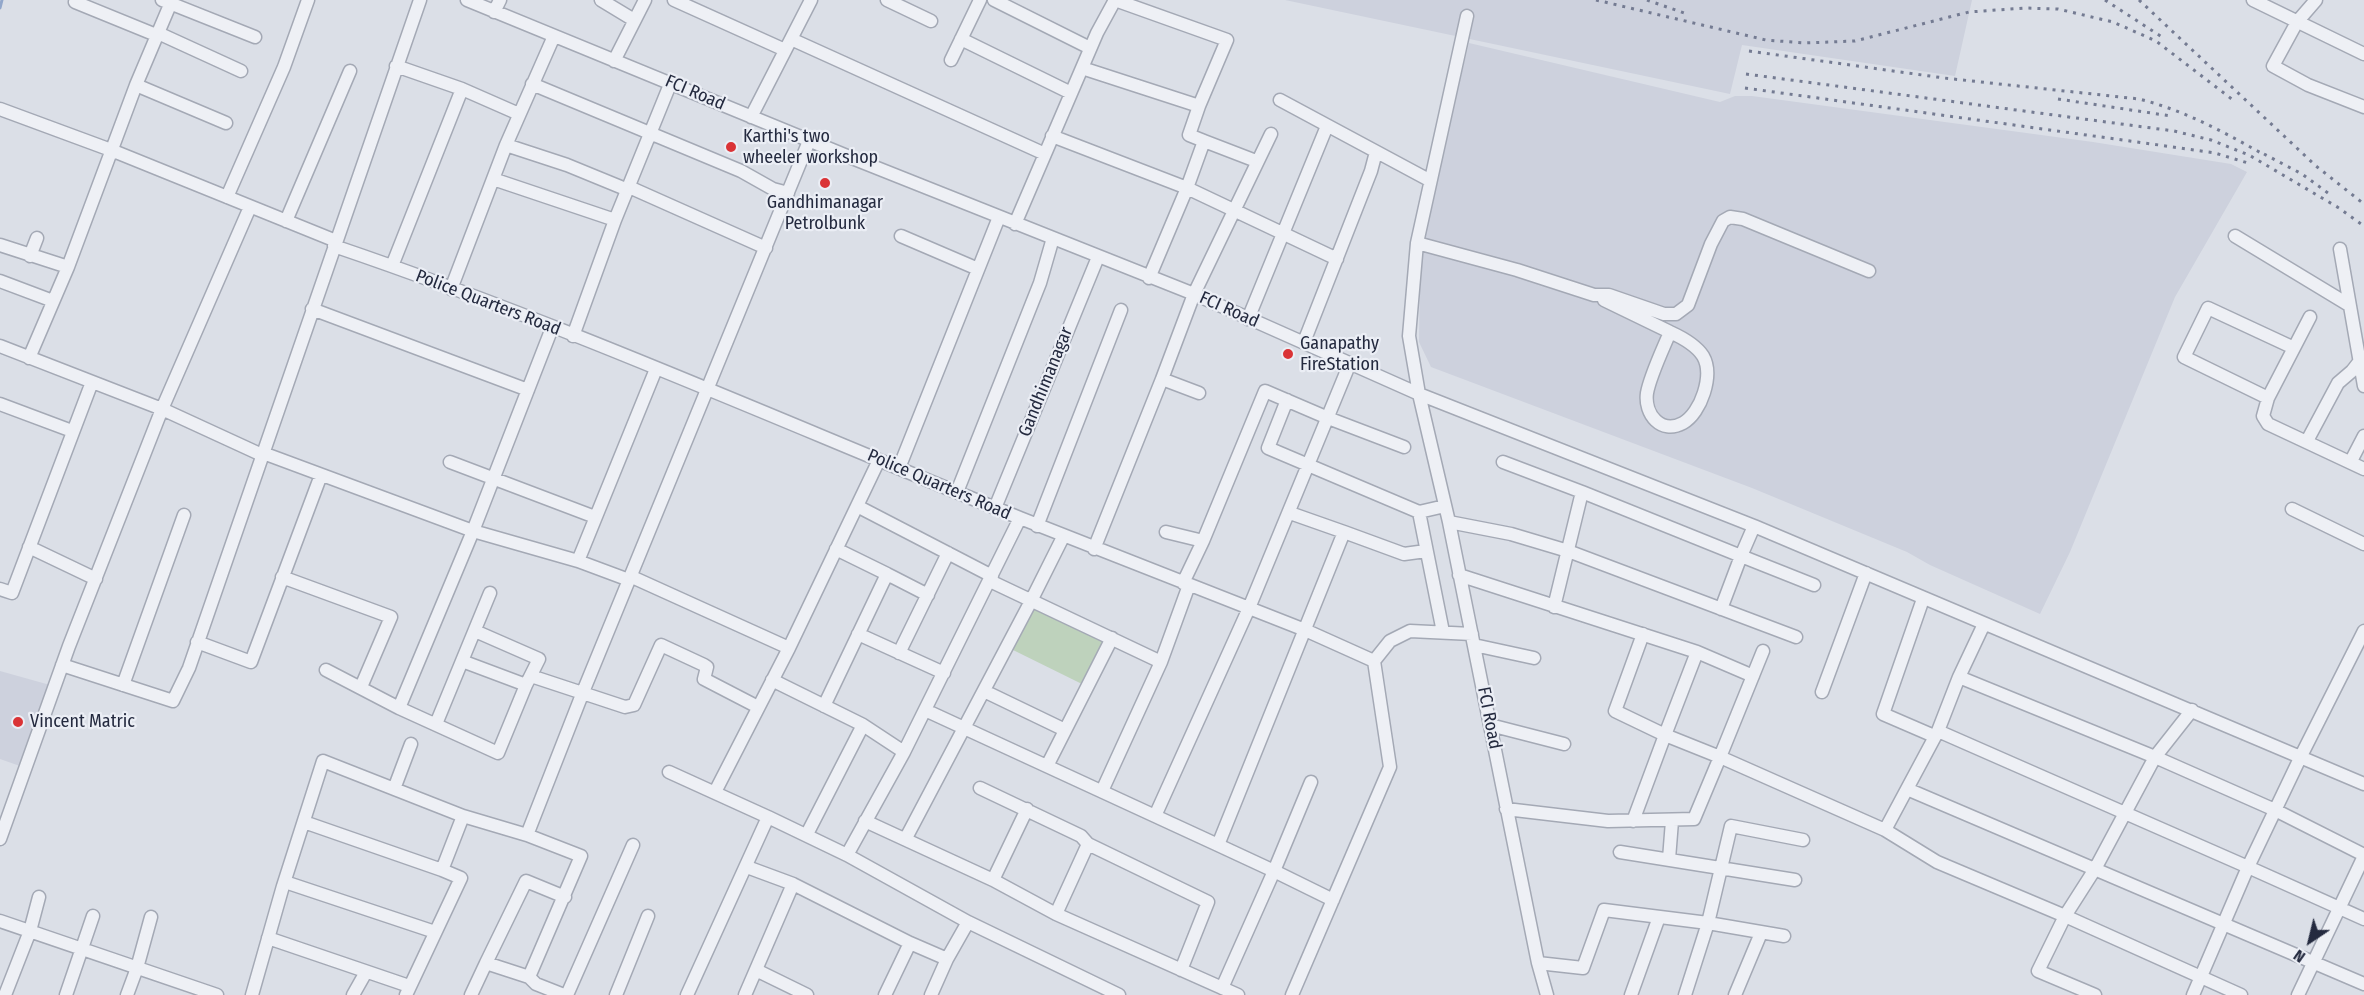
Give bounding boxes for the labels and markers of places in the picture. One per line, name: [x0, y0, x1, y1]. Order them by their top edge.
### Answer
place label: Karthi's two wheeler workshop: [743, 126, 878, 168]
marker: Karthi's two wheeler workshop: [724, 140, 738, 154]
marker: Gandhimanagar Petrolbunk: [818, 176, 832, 190]
place label: Gandhimanagar Petrolbunk: [767, 192, 883, 234]
place label: Ganapathy FireStation: [1300, 333, 1379, 376]
marker: Ganapathy FireStation: [1281, 347, 1295, 361]
place label: Vincent Matric: [30, 711, 135, 733]
marker: Vincent Matric: [11, 715, 25, 729]

